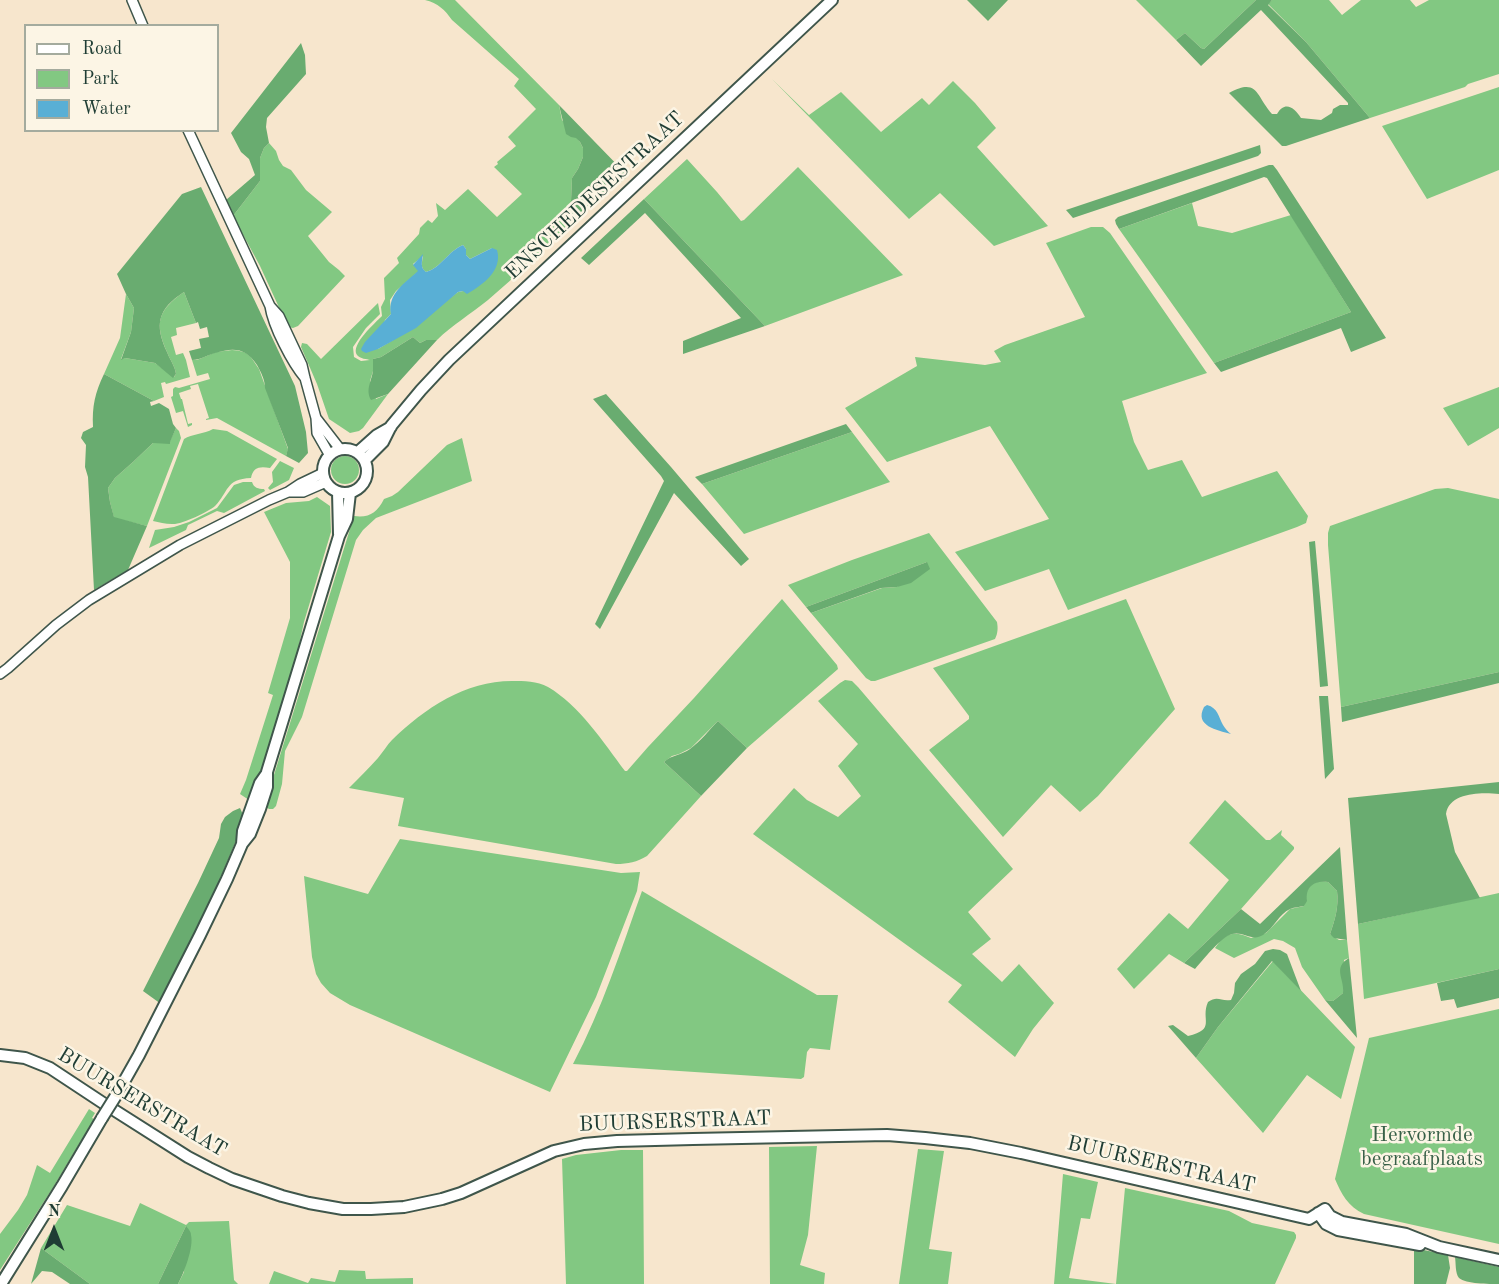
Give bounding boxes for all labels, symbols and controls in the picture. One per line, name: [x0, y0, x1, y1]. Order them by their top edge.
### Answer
legend: [24, 24, 219, 132]
text: Road: [82, 40, 122, 58]
text: Park: [82, 70, 119, 88]
text: Water: [82, 100, 131, 118]
street label: ENSCHEDESESTRAAT: [500, 106, 690, 286]
street label: BUURSERSTRAAT: [53, 1043, 231, 1163]
street label: BUURSERSTRAAT: [578, 1106, 772, 1138]
park label: Hervormde begraafplaats: [1361, 1122, 1483, 1172]
street label: BUURSERSTRAAT: [1064, 1131, 1258, 1199]
north arrow: [24, 1200, 84, 1260]
text: N: [48, 1204, 60, 1220]

